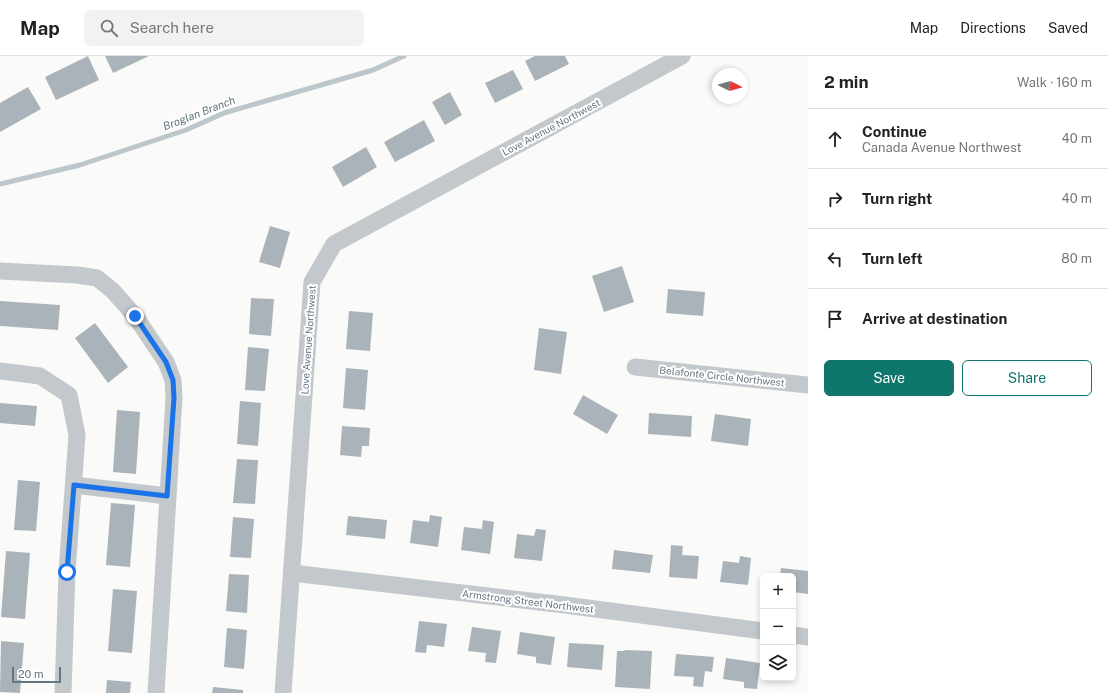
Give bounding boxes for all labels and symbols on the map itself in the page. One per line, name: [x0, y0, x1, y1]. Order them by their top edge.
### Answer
north arrow: [712, 68, 748, 104]
water label: Broglan Branch: [161, 94, 237, 132]
street label: Love Avenue Northwest: [500, 96, 602, 158]
street label: Love Avenue Northwest: [298, 285, 318, 395]
route end: [126, 307, 144, 325]
street label: Belafonte Circle Northwest: [659, 363, 785, 389]
route start: [58, 563, 76, 581]
street label: Armstrong Street Northwest: [461, 587, 595, 615]
scale bar: [12, 665, 61, 684]

